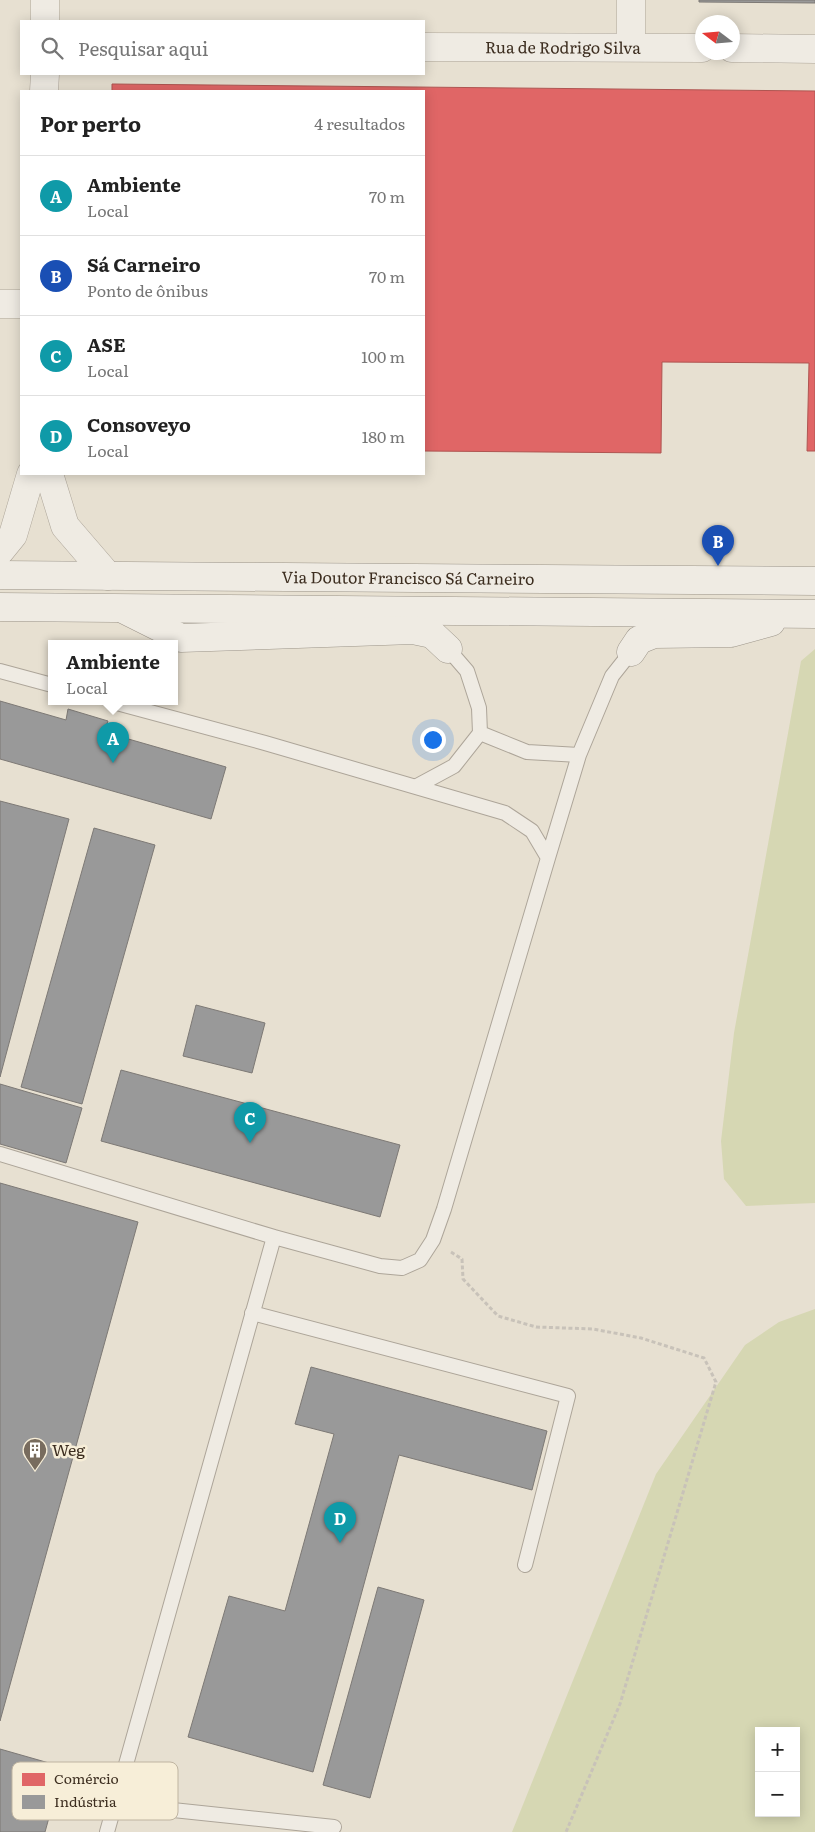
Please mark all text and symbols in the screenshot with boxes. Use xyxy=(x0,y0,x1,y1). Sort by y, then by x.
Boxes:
north arrow xyxy=(695,15,740,60)
search box xyxy=(20,20,425,75)
icon: search xyxy=(38,34,66,62)
text: Pesquisar aqui xyxy=(78,34,208,62)
street label: Rua de Rodrigo Silva xyxy=(485,34,641,59)
text: Por perto xyxy=(40,107,141,138)
text: 4 resultados xyxy=(314,111,405,135)
text: Ambiente xyxy=(87,170,181,198)
text: A xyxy=(50,184,62,208)
text: 70 m xyxy=(369,184,405,208)
text: Local xyxy=(87,198,129,222)
text: Sá Carneiro xyxy=(87,250,201,278)
text: B xyxy=(50,264,62,288)
text: 70 m xyxy=(369,264,405,288)
text: Ponto de ônibus xyxy=(87,278,208,302)
text: ASE xyxy=(87,330,126,358)
text: C xyxy=(50,344,62,368)
text: 100 m xyxy=(361,344,405,368)
text: Local xyxy=(87,358,129,382)
text: Consoveyo xyxy=(87,410,191,438)
text: D xyxy=(50,424,62,448)
text: 180 m xyxy=(362,424,405,448)
text: Local xyxy=(87,438,129,462)
pin: B xyxy=(702,525,734,566)
street label: Via Doutor Francisco Sá Carneiro xyxy=(282,564,534,590)
popup xyxy=(48,640,178,705)
text: Ambiente xyxy=(66,647,160,675)
text: Local xyxy=(66,675,108,699)
pin: A xyxy=(97,722,129,763)
your location xyxy=(420,727,446,753)
pin: C xyxy=(234,1102,266,1143)
building icon: Weg xyxy=(22,1437,48,1471)
place label: Weg xyxy=(52,1437,85,1461)
pin: D xyxy=(324,1502,356,1543)
map controls xyxy=(755,1727,800,1817)
button: + xyxy=(755,1727,800,1772)
legend xyxy=(12,1762,178,1820)
text: Comércio xyxy=(54,1768,119,1788)
button: − xyxy=(755,1772,800,1817)
text: Indústria xyxy=(54,1791,117,1811)

